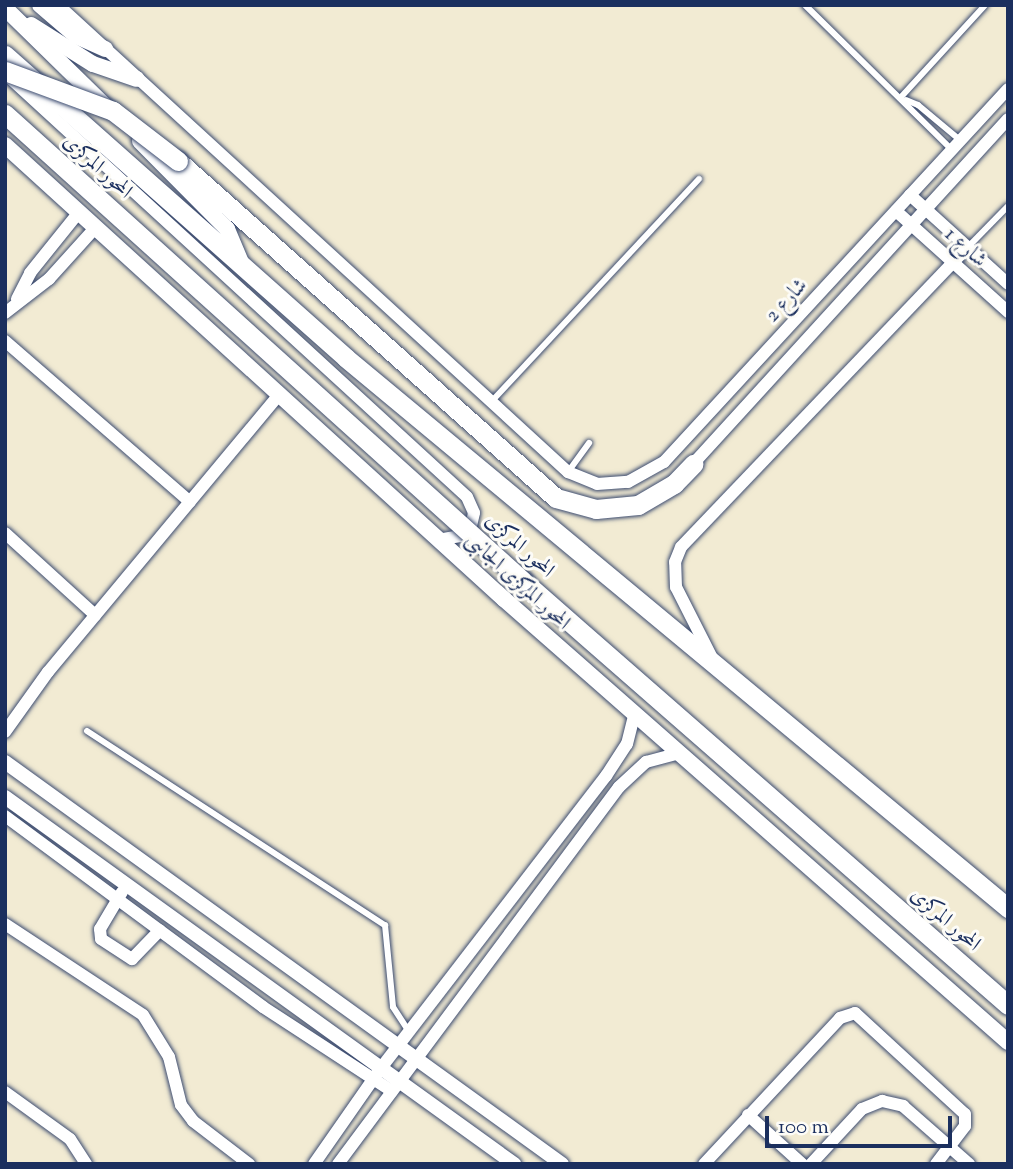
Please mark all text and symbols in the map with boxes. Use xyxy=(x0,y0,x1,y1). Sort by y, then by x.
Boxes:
street label: المحور المركزى xyxy=(57,129,137,205)
street label: شارع 1 xyxy=(939,223,991,273)
street label: شارع 2 xyxy=(760,274,814,328)
street label: المحور المركزى xyxy=(479,508,559,584)
street label: المحور المركزى الجانبى xyxy=(459,528,575,636)
street label: المحور المركزى xyxy=(905,883,985,957)
scale bar xyxy=(768,1102,955,1146)
text: 100 m xyxy=(778,1113,829,1143)

